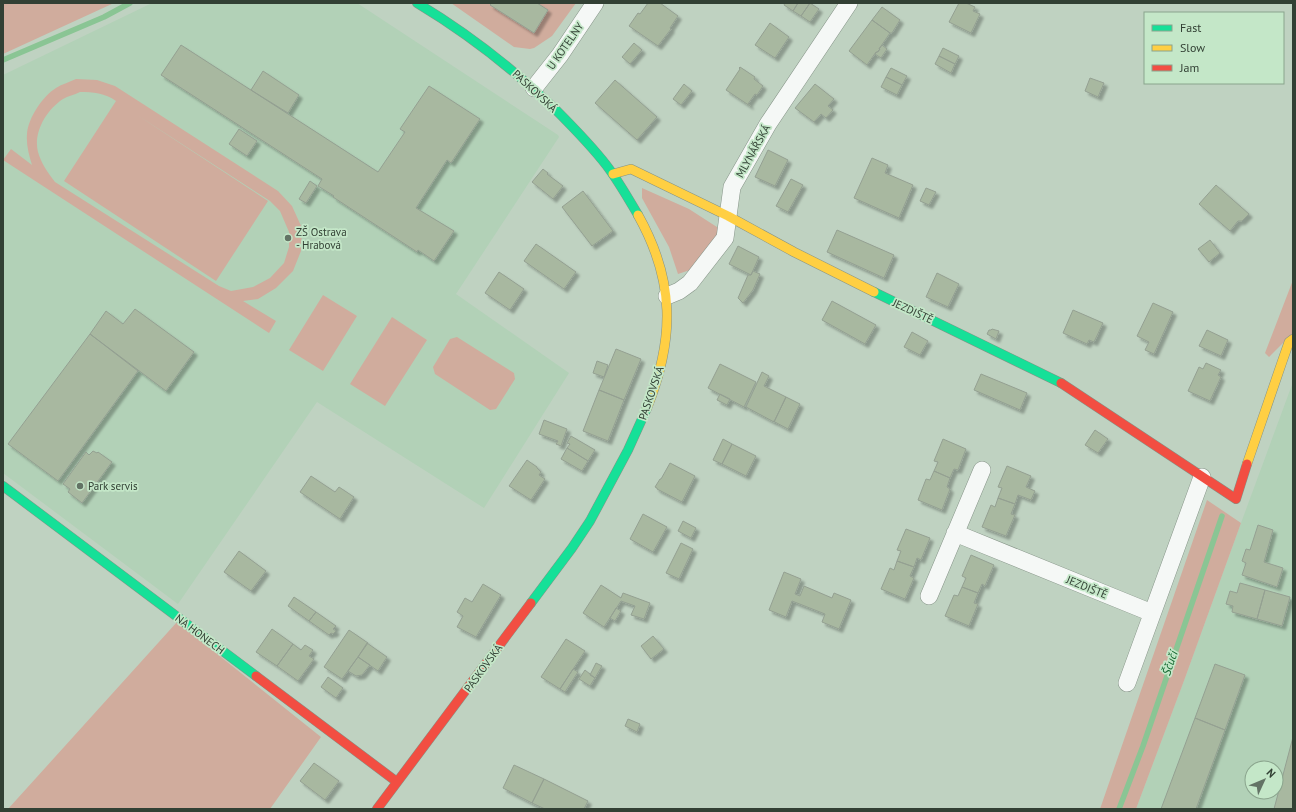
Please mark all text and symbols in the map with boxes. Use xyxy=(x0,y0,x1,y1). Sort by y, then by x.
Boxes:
legend xyxy=(1144,12,1284,84)
street label: U KOTELNY xyxy=(544,19,587,72)
text: Fast xyxy=(1180,20,1201,35)
text: Slow xyxy=(1180,40,1205,55)
text: Jam xyxy=(1179,60,1199,75)
street label: PASKOVSKÁ xyxy=(510,67,561,116)
street label: MLYNÁŘSKÁ xyxy=(733,122,774,180)
place label: ZŠ Ostrava - Hrabová xyxy=(296,225,347,252)
marker: ZŠ Ostrava - Hrabová xyxy=(283,233,293,243)
street label: JEZDIŠTĚ xyxy=(889,295,936,327)
street label: PASKOVSKÁ xyxy=(635,364,667,422)
place label: Park servis xyxy=(88,479,138,493)
marker: Park servis xyxy=(75,481,85,491)
street label: JEZDIŠTĚ xyxy=(1063,572,1110,602)
street label: NA HONECH xyxy=(173,611,227,657)
street label: PASKOVSKÁ xyxy=(461,641,505,695)
water label: Ščučí xyxy=(1158,647,1181,677)
north arrow xyxy=(1244,760,1284,800)
text: N xyxy=(1264,766,1279,781)

